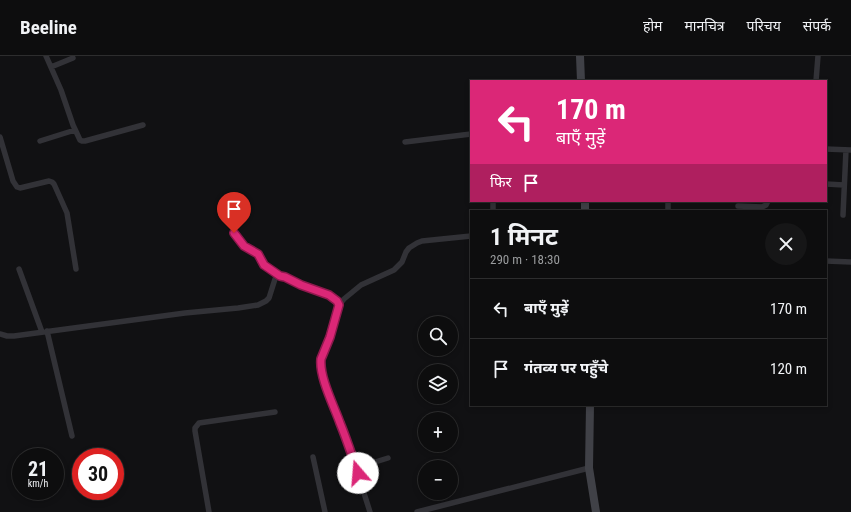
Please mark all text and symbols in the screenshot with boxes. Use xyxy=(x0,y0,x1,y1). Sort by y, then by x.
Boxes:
text: Beeline xyxy=(20,16,77,39)
text: होम xyxy=(643,18,662,34)
text: मानचित्र xyxy=(684,18,725,34)
text: परिचय xyxy=(747,18,781,34)
text: संपर्क xyxy=(803,18,831,34)
text: 170 m xyxy=(556,93,626,126)
icon: left xyxy=(490,96,542,148)
text: बाएँ मुड़ें xyxy=(556,127,605,148)
icon: arrive xyxy=(520,172,542,194)
text: फिर xyxy=(490,173,512,191)
pin xyxy=(217,192,251,233)
icon: arrive xyxy=(223,198,245,220)
text: 1 मिनट xyxy=(490,223,558,251)
button: close xyxy=(765,223,807,265)
text: 290 m · 18:30 xyxy=(490,252,560,267)
icon: left xyxy=(490,298,512,320)
text: बाएँ मुड़ें xyxy=(524,299,569,317)
text: 170 m xyxy=(770,300,807,318)
map controls xyxy=(418,316,458,500)
button: search xyxy=(418,316,458,356)
icon: arrive xyxy=(490,358,512,380)
text: गंतव्य पर पहुँचे xyxy=(524,359,608,377)
text: 120 m xyxy=(770,360,807,378)
button: layers xyxy=(418,364,458,404)
button: + xyxy=(418,412,458,452)
speed limit sign: 30 xyxy=(72,448,124,500)
position arrow xyxy=(337,452,379,494)
text: 21 xyxy=(28,457,48,481)
button: − xyxy=(418,460,458,500)
text: km/h xyxy=(28,478,48,489)

